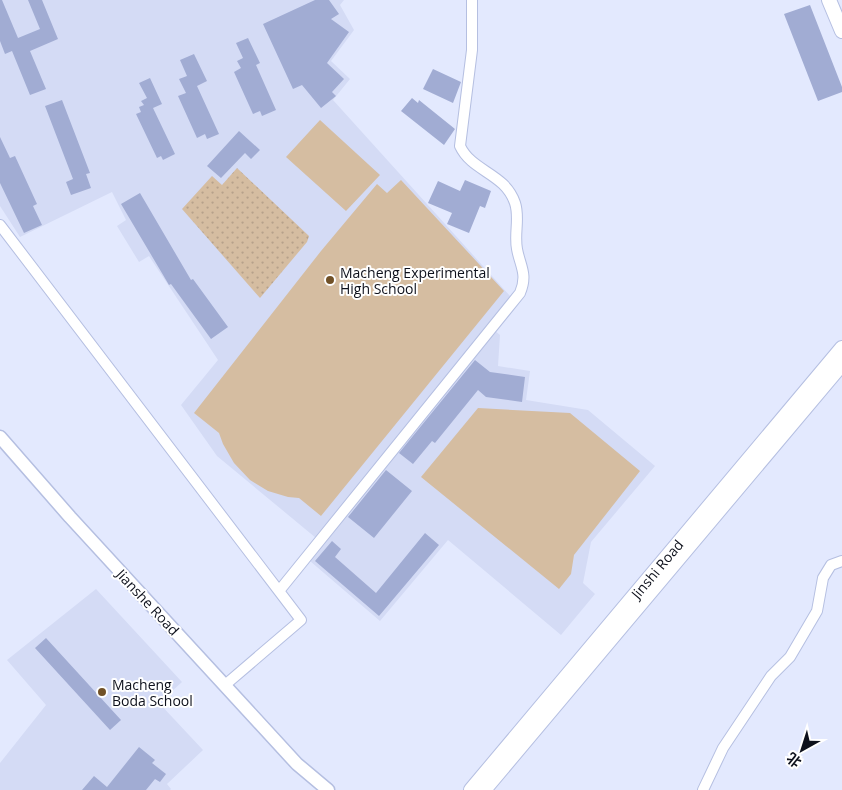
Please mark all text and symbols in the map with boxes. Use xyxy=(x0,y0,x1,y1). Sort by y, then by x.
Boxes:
place label: Macheng Experimental High School xyxy=(340,263,490,298)
marker: Macheng Experimental High School xyxy=(324,274,336,286)
street label: Jinshi Road xyxy=(625,535,687,604)
street label: Jianshe Road xyxy=(111,563,184,639)
place label: Macheng Boda School xyxy=(112,675,193,710)
marker: Macheng Boda School xyxy=(96,686,108,698)
north arrow xyxy=(777,725,827,775)
text: 北 xyxy=(782,749,805,772)

